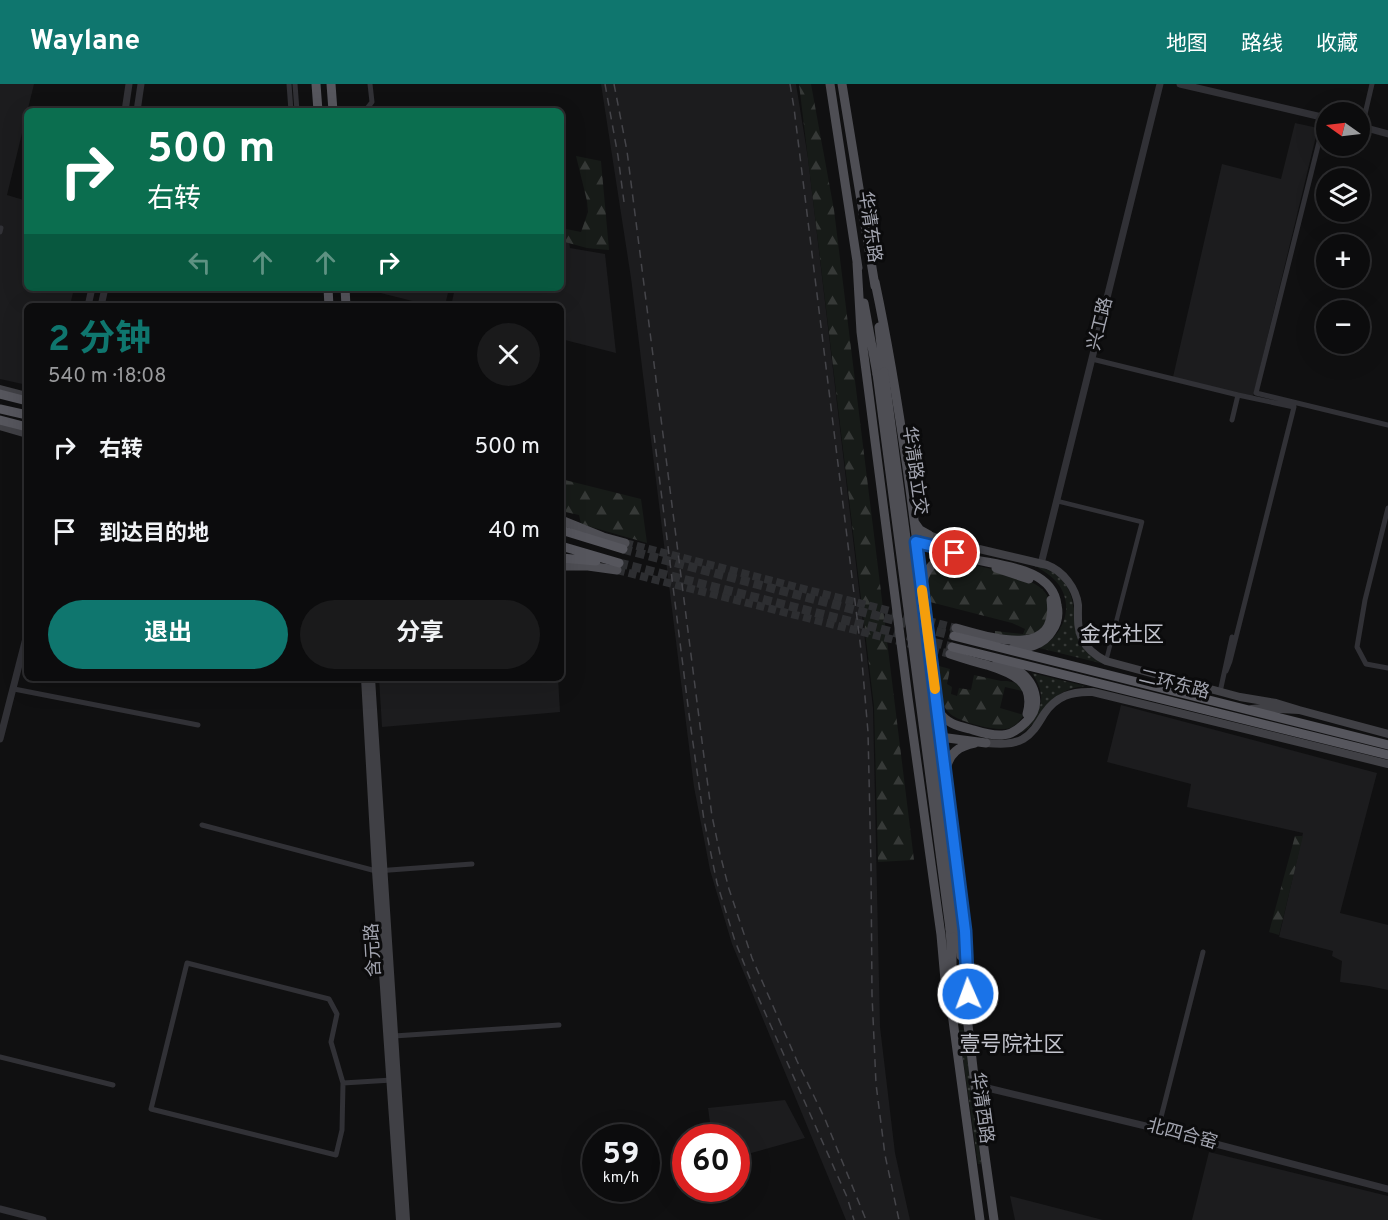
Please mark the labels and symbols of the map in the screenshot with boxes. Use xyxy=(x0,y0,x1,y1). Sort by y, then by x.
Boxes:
north arrow xyxy=(1316,102,1370,156)
street label: 华清东路 xyxy=(853,190,885,264)
street label: 兴工路 xyxy=(1083,295,1119,353)
street label: 华清路立交 xyxy=(896,425,932,517)
pin xyxy=(929,527,980,578)
district label: 金花社区 xyxy=(1080,622,1164,649)
street label: 二环东路 xyxy=(1136,665,1212,705)
street label: 含元路 xyxy=(361,922,387,978)
position arrow xyxy=(936,962,1000,1026)
district label: 壹号院社区 xyxy=(960,1032,1065,1059)
street label: 华清西路 xyxy=(965,1071,997,1145)
street label: 北四合窑 xyxy=(1144,1115,1220,1155)
speed limit sign: 60 xyxy=(672,1124,750,1202)

